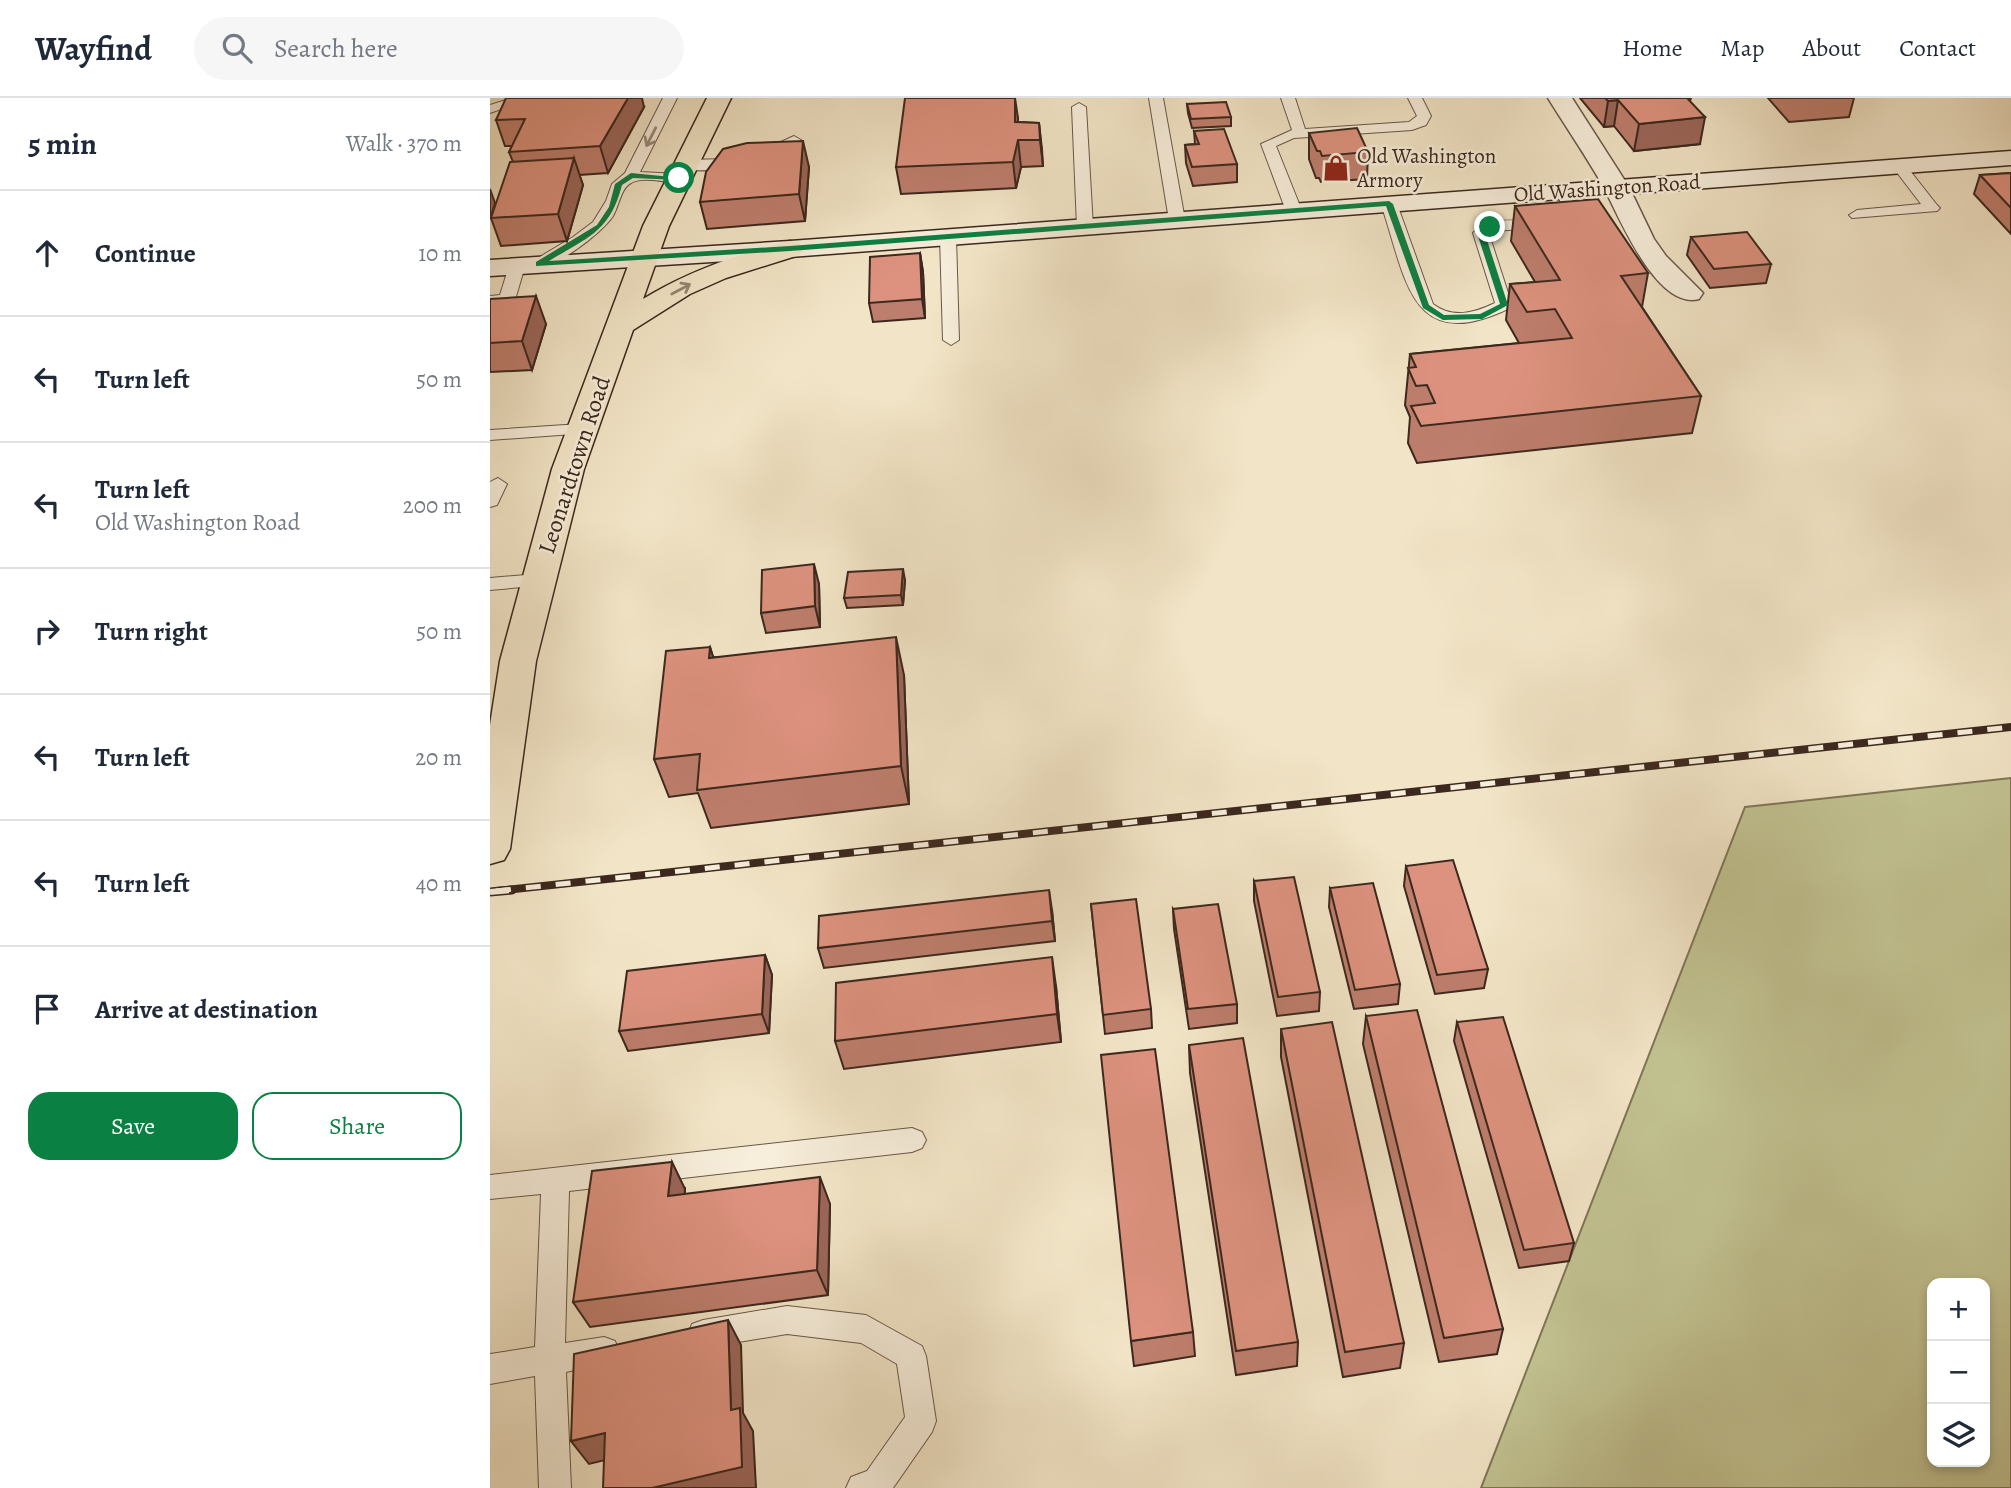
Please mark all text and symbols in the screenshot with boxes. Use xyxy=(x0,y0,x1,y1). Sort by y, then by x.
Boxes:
search box xyxy=(194,17,684,80)
text: Wayfind xyxy=(35,26,152,71)
icon: search xyxy=(218,29,256,67)
text: Search here xyxy=(274,31,398,66)
text: Home xyxy=(1622,32,1683,64)
text: Map xyxy=(1721,32,1765,64)
text: About xyxy=(1803,32,1861,64)
text: Contact xyxy=(1899,32,1976,64)
text: 5 min xyxy=(28,124,97,164)
one-way arrow xyxy=(643,126,657,147)
text: Walk · 370 m xyxy=(346,128,462,159)
place label: Old Washington Armory xyxy=(1356,142,1496,194)
shop icon: Old Washington Armory xyxy=(1321,153,1351,183)
route start xyxy=(663,162,694,193)
street label: Old Washington Road xyxy=(1513,167,1702,208)
route end xyxy=(1474,211,1505,242)
icon: ahead xyxy=(28,234,66,272)
text: Continue xyxy=(95,236,196,271)
text: 10 m xyxy=(418,238,462,269)
one-way arrow xyxy=(670,281,690,295)
icon: left xyxy=(28,360,66,398)
text: Turn left xyxy=(95,362,190,397)
text: 50 m xyxy=(416,364,462,395)
street label: Leonardtown Road xyxy=(530,372,618,558)
text: Turn left xyxy=(95,472,190,507)
icon: left xyxy=(28,486,66,524)
text: 200 m xyxy=(403,490,462,521)
text: Old Washington Road xyxy=(95,507,300,538)
icon: right xyxy=(28,612,66,650)
text: Turn right xyxy=(95,614,208,649)
text: 50 m xyxy=(416,616,462,647)
icon: left xyxy=(28,738,66,776)
text: Turn left xyxy=(95,740,190,775)
text: 20 m xyxy=(415,742,462,773)
icon: left xyxy=(28,864,66,902)
text: Turn left xyxy=(95,866,190,901)
text: 40 m xyxy=(416,868,462,899)
icon: arrive xyxy=(28,990,66,1028)
text: Arrive at destination xyxy=(95,992,318,1027)
button: Save xyxy=(28,1092,238,1160)
button: Share xyxy=(252,1092,462,1160)
map controls xyxy=(1927,1278,1990,1467)
button: + xyxy=(1927,1278,1990,1341)
button: − xyxy=(1927,1341,1990,1404)
button: layers xyxy=(1927,1404,1990,1467)

